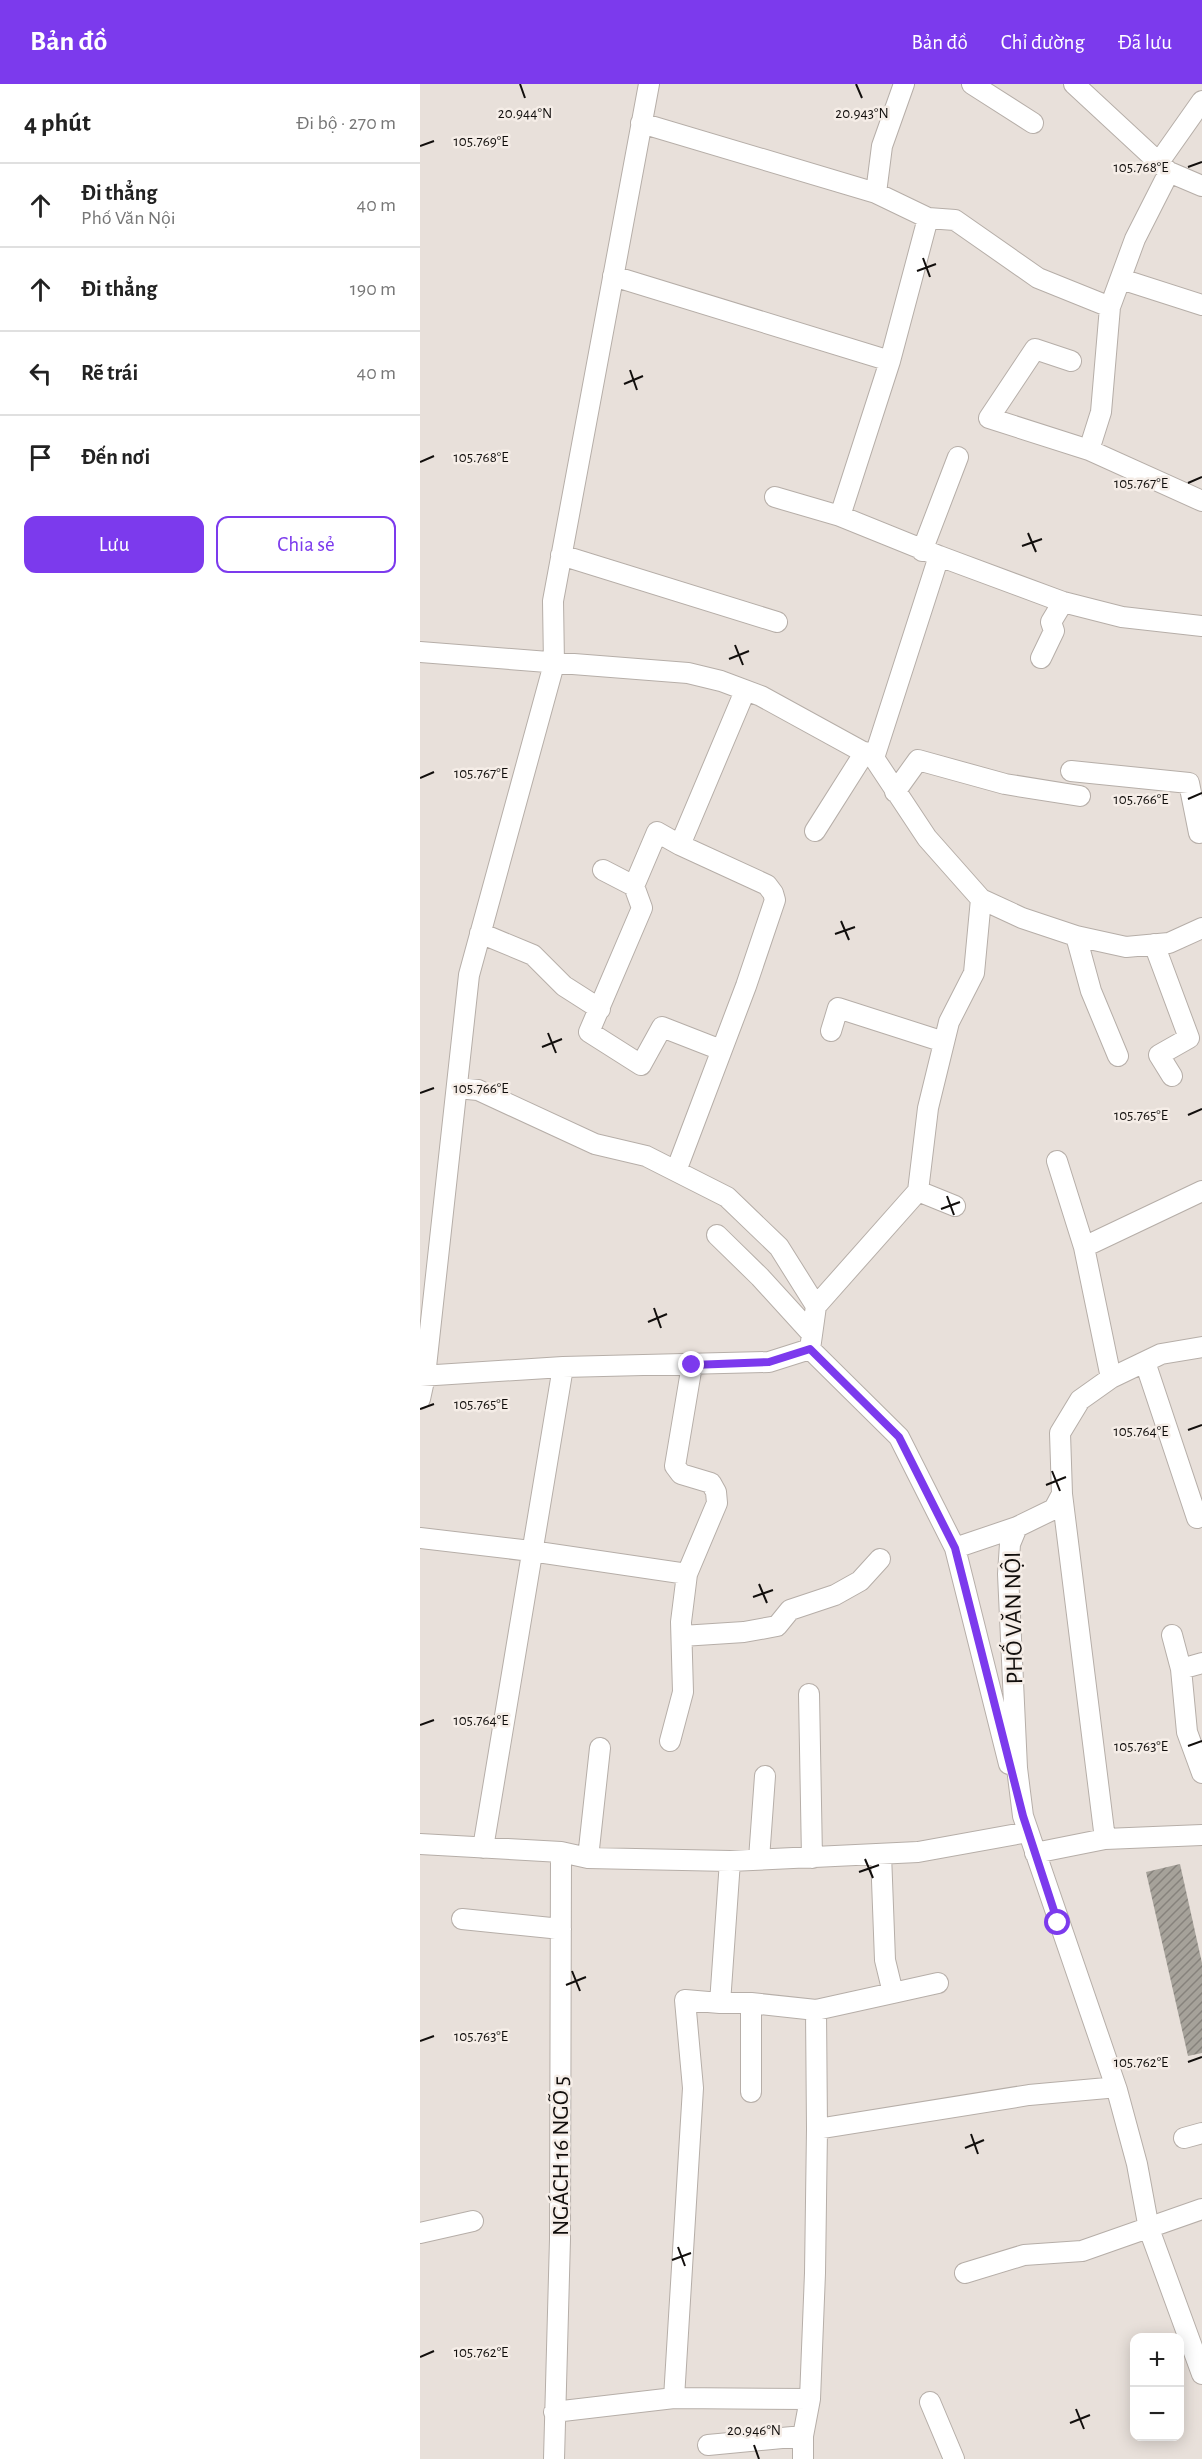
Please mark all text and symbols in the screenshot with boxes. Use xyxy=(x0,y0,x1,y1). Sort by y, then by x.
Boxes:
text: Bản đồ xyxy=(30,28,107,56)
text: Bản đồ xyxy=(911,32,968,53)
text: Chỉ đường xyxy=(1001,32,1085,53)
text: Đã lưu xyxy=(1118,32,1172,53)
text: 20.944°N xyxy=(498,106,552,121)
text: 20.943°N xyxy=(835,106,889,121)
text: 4 phút xyxy=(24,110,91,136)
text: Đi bộ · 270 m xyxy=(296,113,396,133)
text: 105.769°E xyxy=(454,134,508,149)
text: 105.768°E xyxy=(1114,160,1168,175)
text: Đi thẳng xyxy=(81,182,157,204)
icon: ahead xyxy=(24,189,57,222)
text: 40 m xyxy=(357,195,396,215)
text: Phố Văn Nội xyxy=(81,208,176,228)
icon: ahead xyxy=(24,273,57,306)
text: Đi thẳng xyxy=(81,278,157,300)
text: 190 m xyxy=(350,279,396,299)
icon: left xyxy=(24,357,57,390)
text: Rẽ trái xyxy=(81,362,138,384)
text: 40 m xyxy=(357,363,396,383)
icon: arrive xyxy=(24,441,57,474)
text: Đến nơi xyxy=(81,446,150,468)
text: 105.768°E xyxy=(454,450,508,465)
text: 105.767°E xyxy=(1114,476,1168,491)
button: Lưu xyxy=(24,516,204,573)
button: Chia sẻ xyxy=(216,516,396,573)
text: 105.767°E xyxy=(454,766,508,781)
text: 105.766°E xyxy=(1114,792,1168,807)
text: 105.766°E xyxy=(454,1081,508,1096)
text: 105.765°E xyxy=(1114,1108,1168,1123)
route end xyxy=(678,1351,704,1377)
text: 105.765°E xyxy=(454,1397,508,1412)
text: 105.764°E xyxy=(1114,1424,1168,1439)
street label: PHỐ VĂN NỘI xyxy=(997,1551,1027,1685)
text: 105.764°E xyxy=(454,1713,508,1728)
text: 105.763°E xyxy=(1114,1739,1168,1754)
route start xyxy=(1044,1909,1070,1935)
text: 105.763°E xyxy=(454,2029,508,2044)
text: 105.762°E xyxy=(1114,2055,1168,2070)
street label: NGÁCH 16 NGÕ 5 xyxy=(547,2076,573,2236)
map controls xyxy=(1130,2333,1184,2441)
button: + xyxy=(1130,2333,1184,2387)
text: 105.762°E xyxy=(454,2345,508,2360)
button: − xyxy=(1130,2387,1184,2441)
text: 20.946°N xyxy=(727,2423,781,2438)

